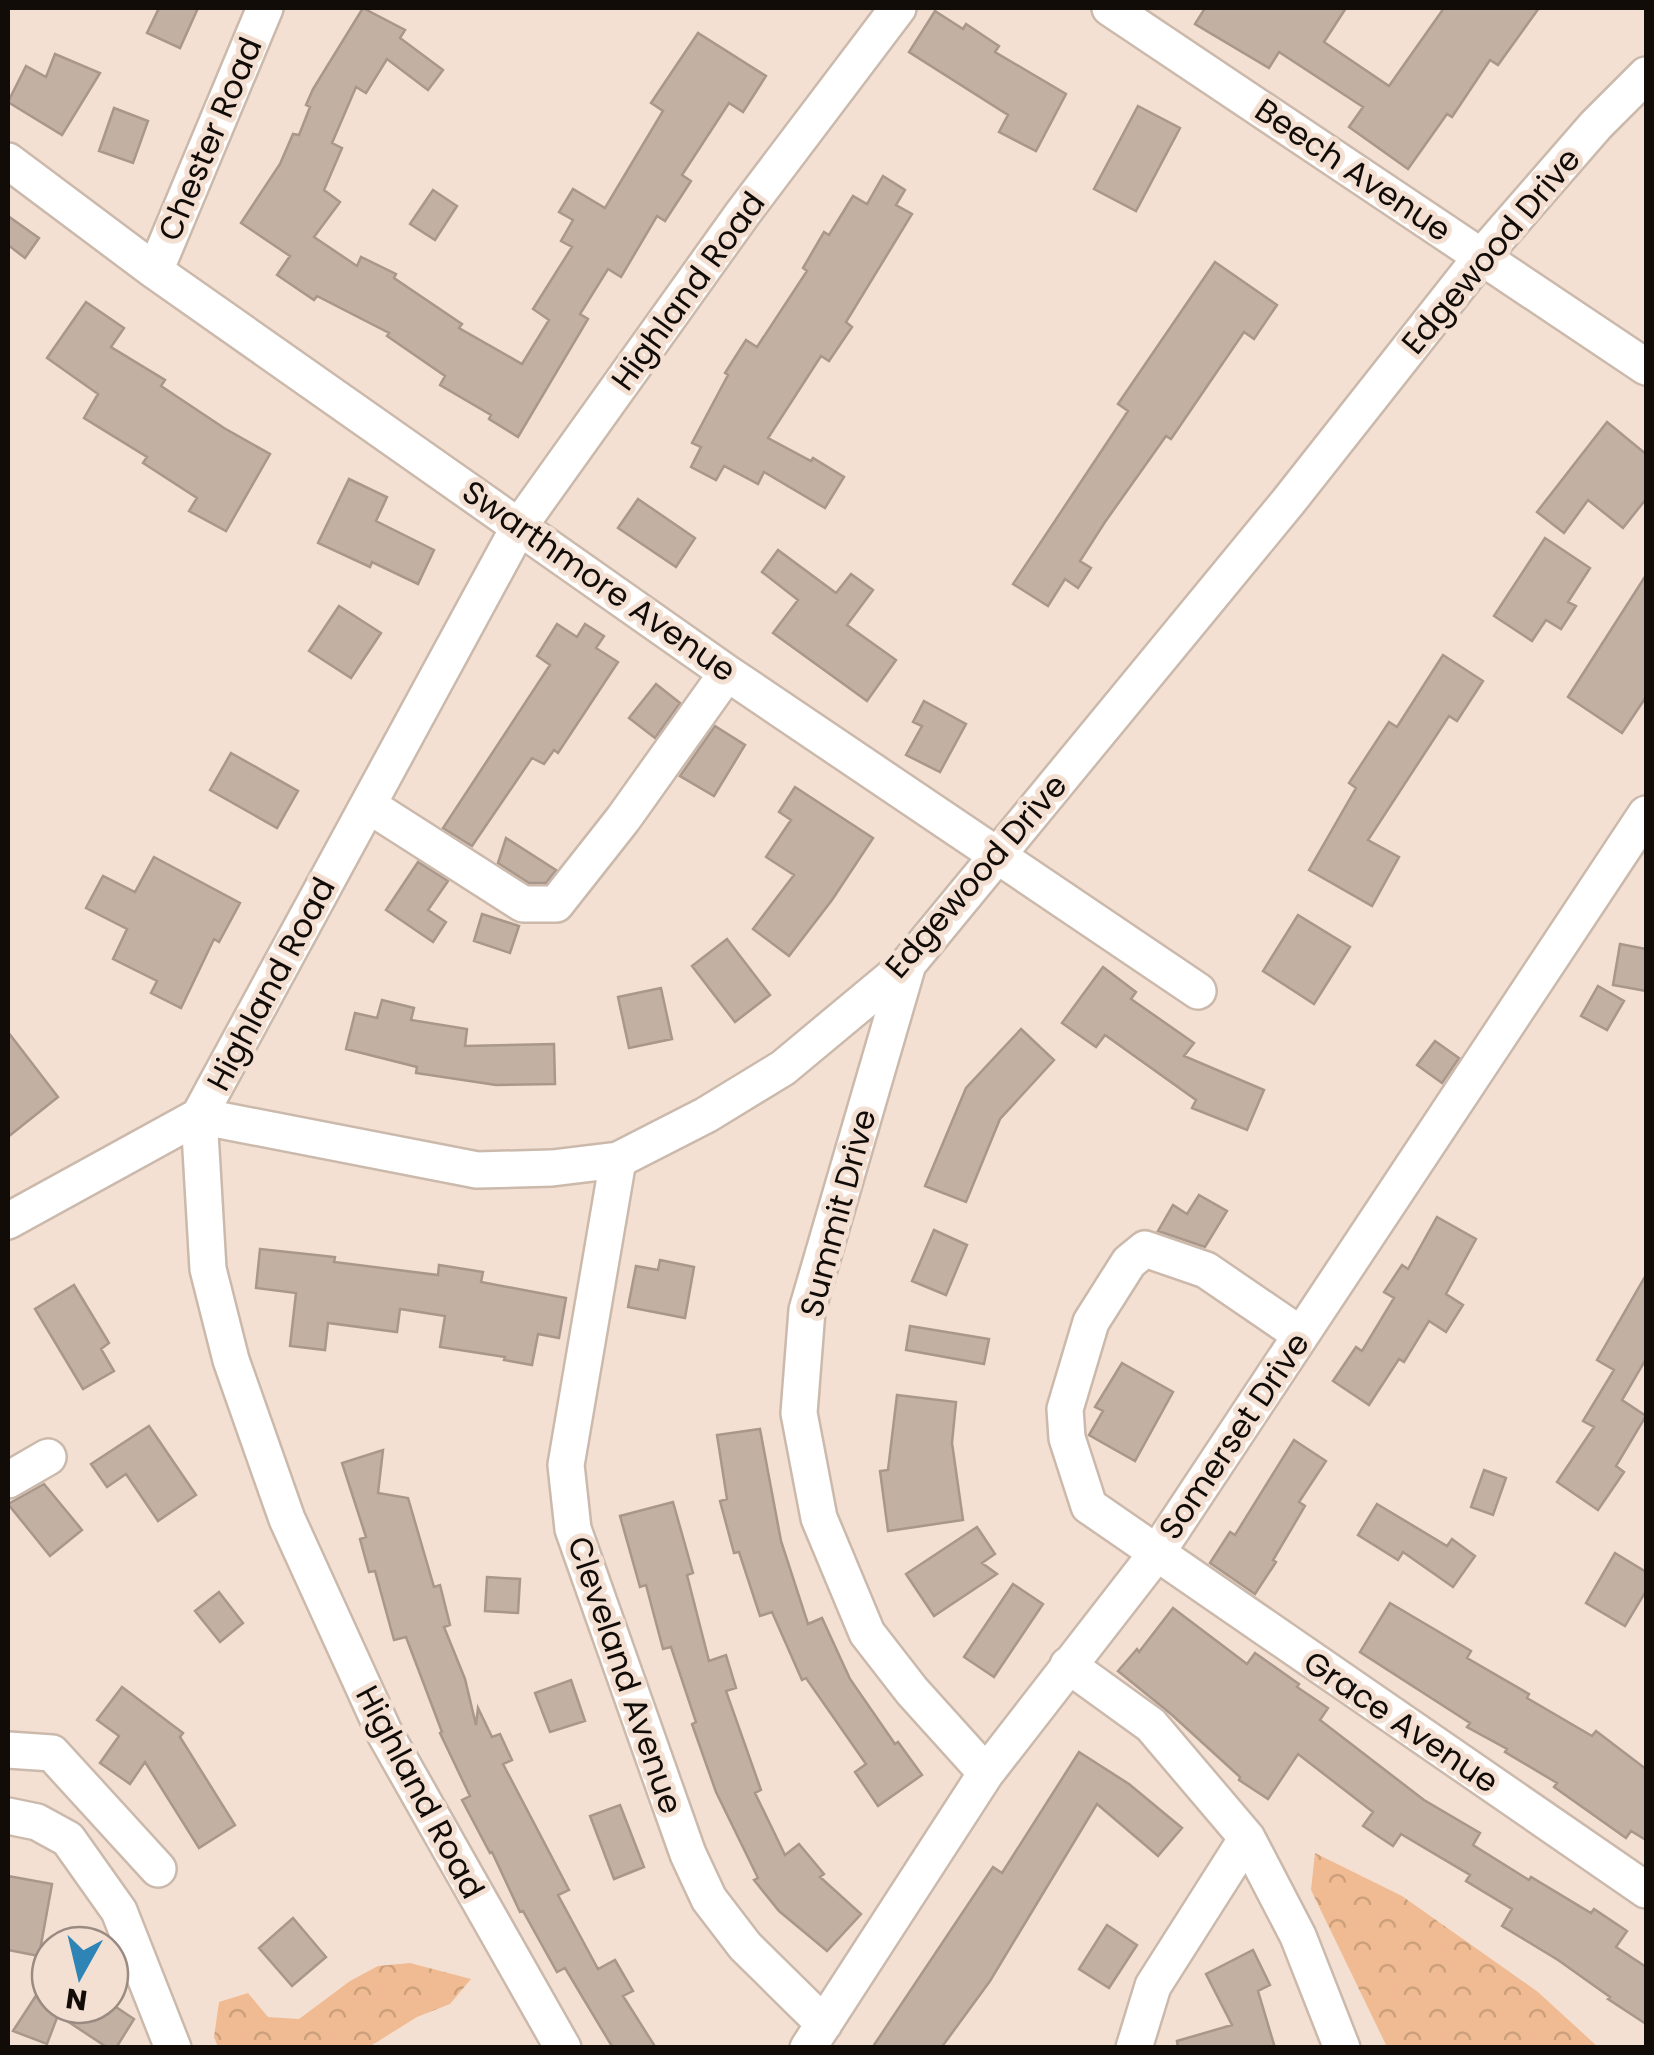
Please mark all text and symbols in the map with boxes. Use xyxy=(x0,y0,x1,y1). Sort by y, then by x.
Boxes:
street label: Chester Road xyxy=(146,30,273,247)
street label: Beech Avenue xyxy=(1246,87,1460,252)
street label: Edgewood Drive xyxy=(1391,138,1590,364)
street label: Highland Road xyxy=(600,182,775,399)
street label: Swarthmore Avenue xyxy=(453,469,745,692)
street label: Edgewood Drive xyxy=(874,764,1077,987)
street label: Highland Road xyxy=(195,869,346,1098)
street label: Summit Drive xyxy=(788,1104,887,1322)
street label: Somerset Drive xyxy=(1148,1323,1320,1548)
street label: Cleveland Avenue xyxy=(557,1530,694,1820)
street label: Grace Avenue xyxy=(1295,1640,1508,1804)
street label: Highland Road xyxy=(345,1677,496,1906)
north arrow xyxy=(30,1925,130,2025)
text: N xyxy=(63,1978,90,2020)

